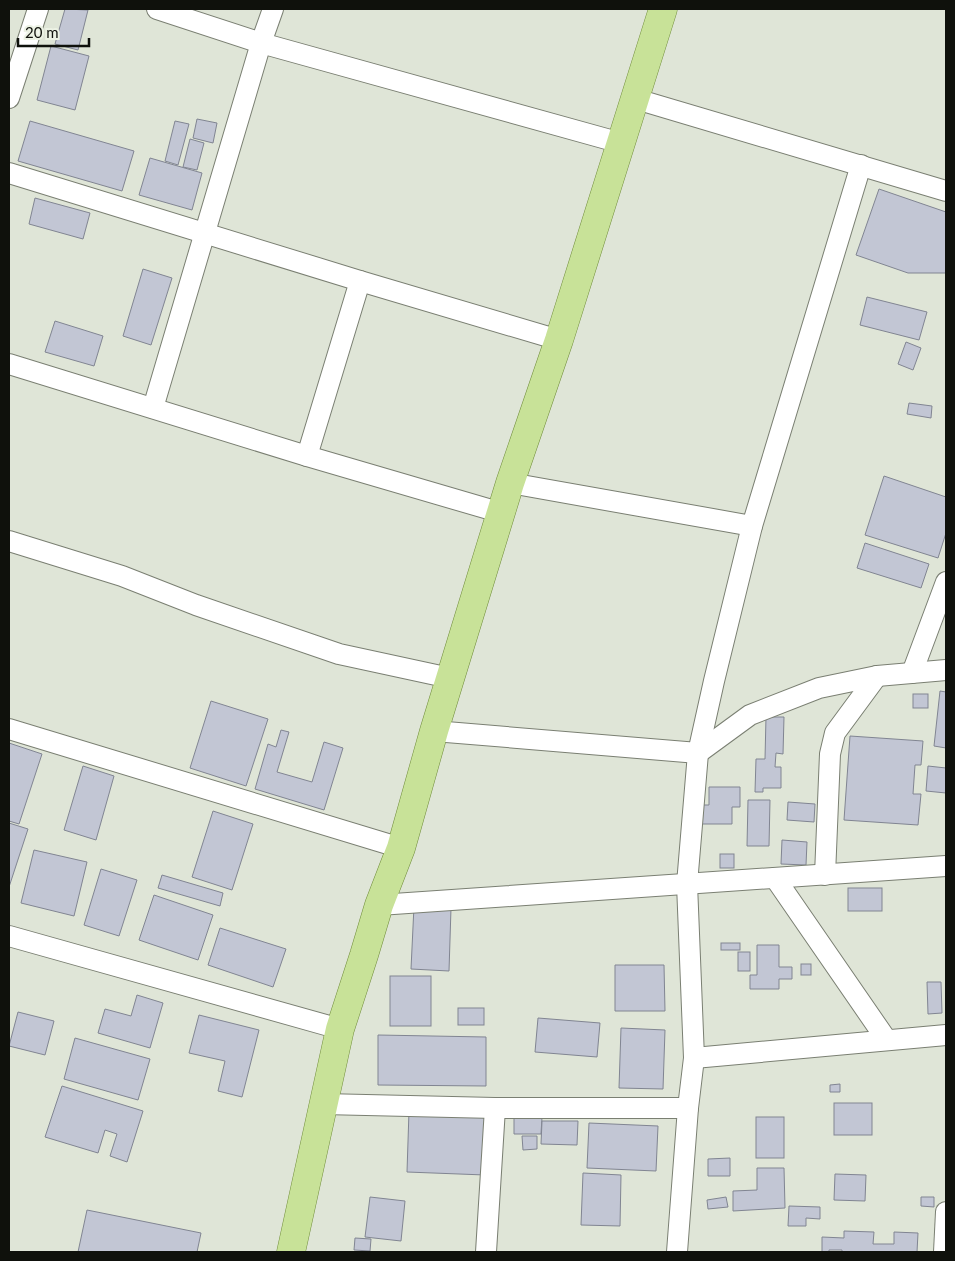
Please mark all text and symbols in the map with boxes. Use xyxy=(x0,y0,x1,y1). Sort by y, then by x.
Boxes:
scale bar xyxy=(18,15,89,47)
text: 20 m xyxy=(25,23,59,41)

